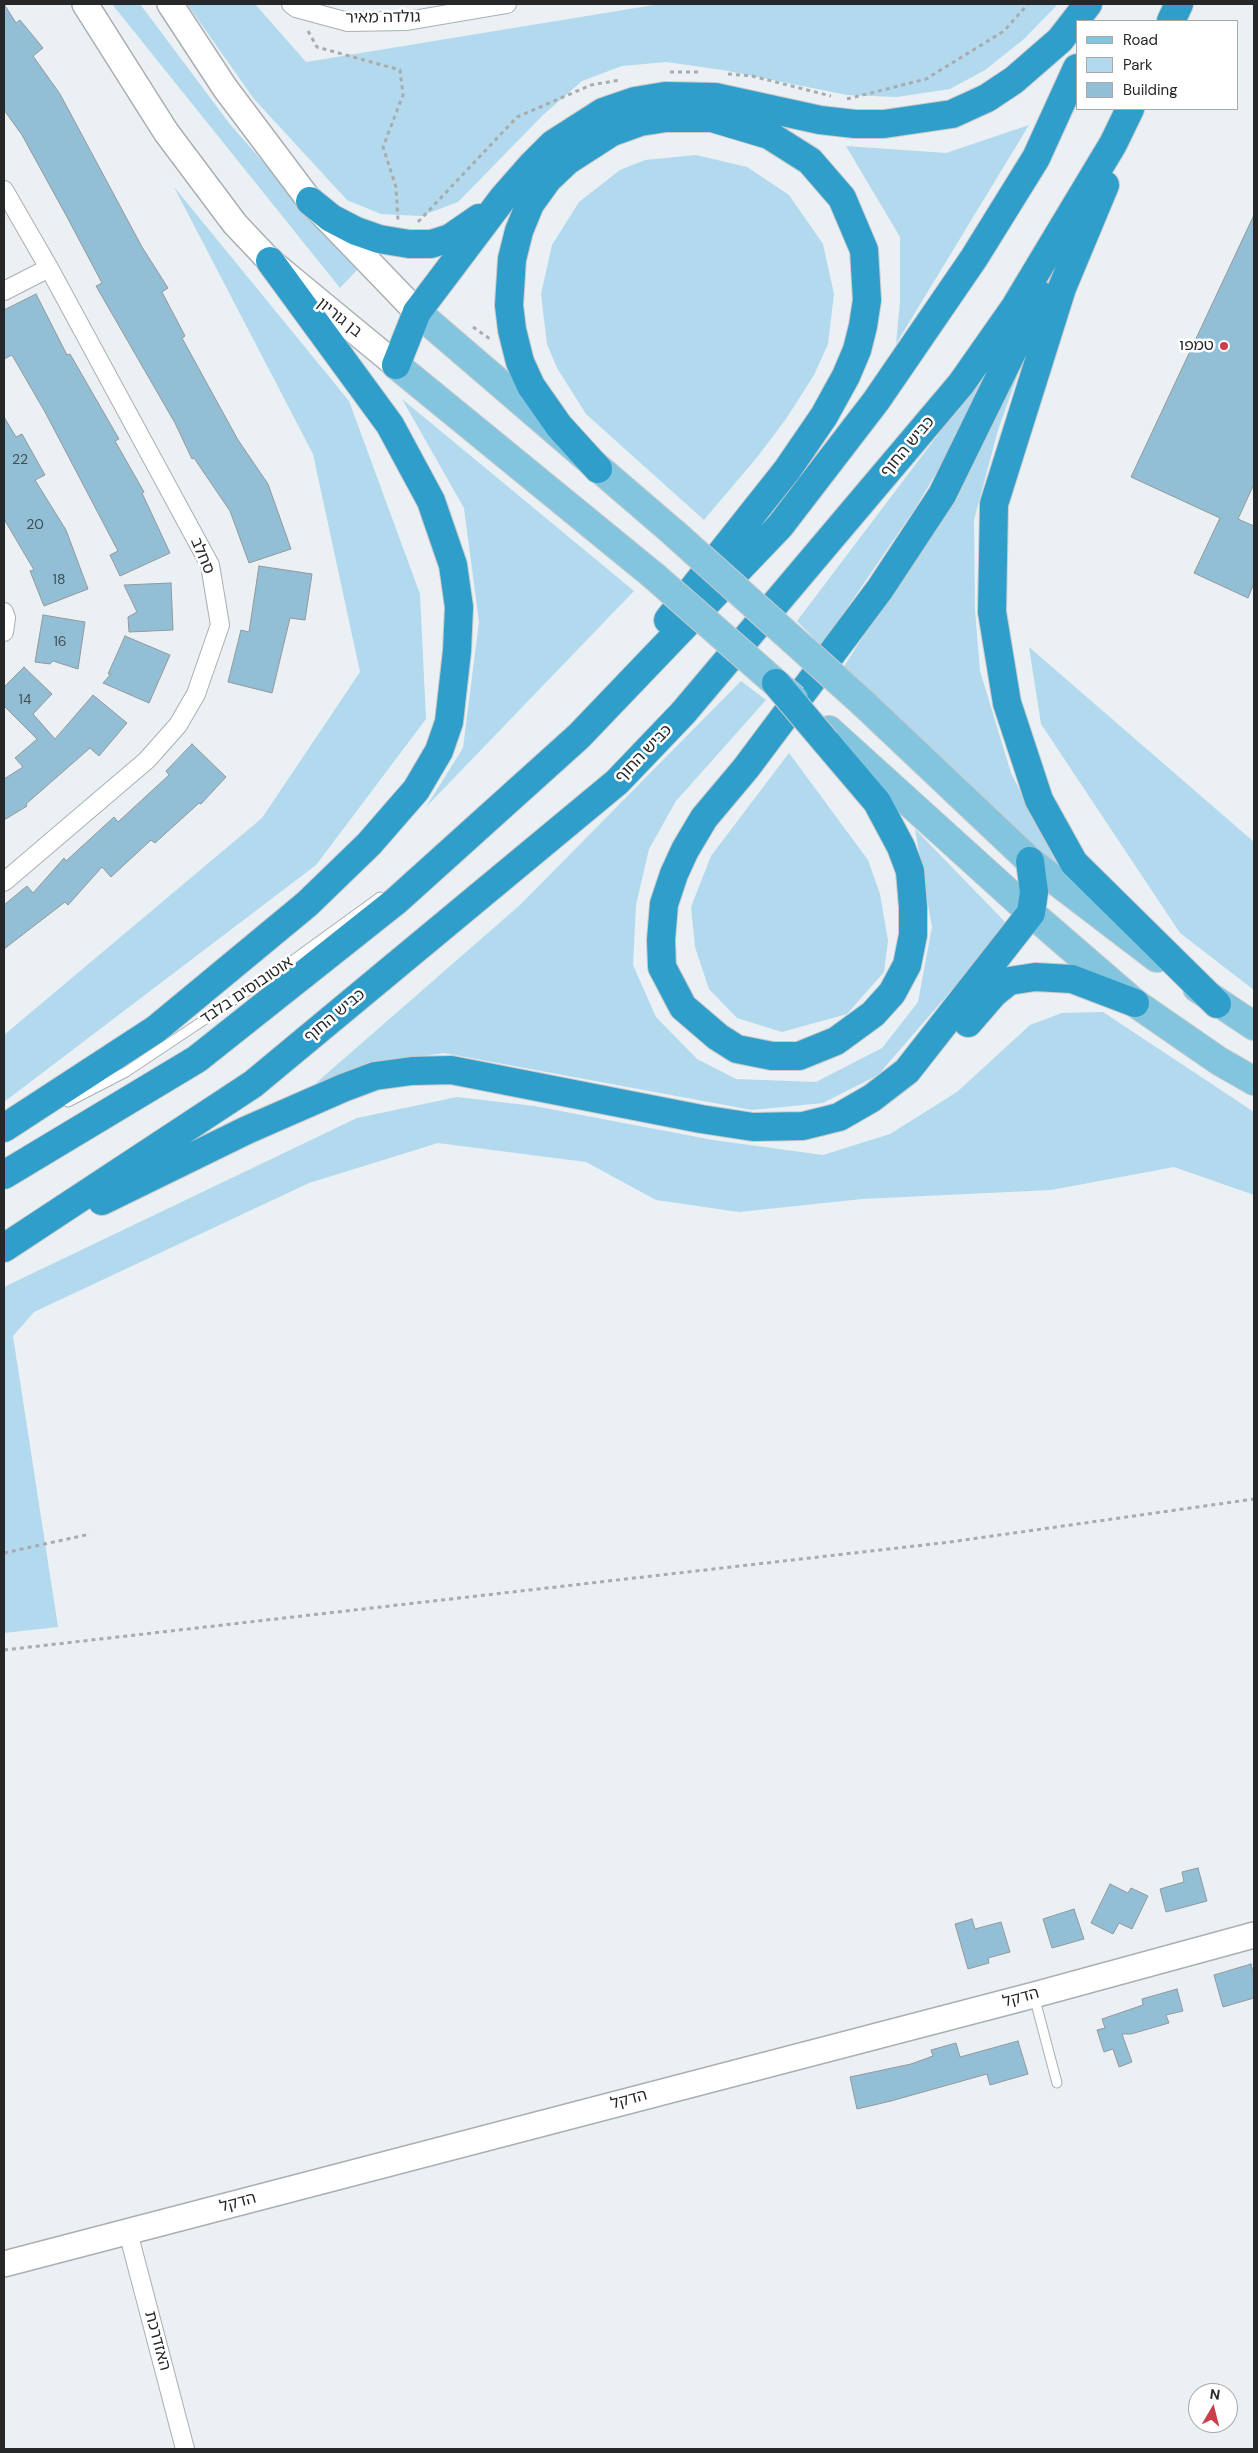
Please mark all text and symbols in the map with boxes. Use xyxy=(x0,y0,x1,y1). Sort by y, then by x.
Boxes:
street label: גולדה מאיר xyxy=(345,8,421,28)
legend xyxy=(1076,20,1238,110)
text: Road xyxy=(1123,30,1158,50)
text: Park xyxy=(1123,55,1153,75)
text: Building xyxy=(1123,80,1178,100)
street label: בן גוריון xyxy=(313,294,365,342)
place label: טמפו xyxy=(1179,336,1214,356)
marker: טמפו xyxy=(1218,340,1230,352)
street label: כביש החוף xyxy=(877,413,939,481)
house number: 22 xyxy=(12,452,28,468)
house number: 20 xyxy=(26,517,44,533)
street label: סחלב xyxy=(186,535,218,577)
house number: 18 xyxy=(53,572,65,588)
house number: 16 xyxy=(53,634,67,650)
house number: 14 xyxy=(19,692,31,708)
street label: כביש החוף xyxy=(612,721,676,787)
street label: אוטובוסים בלבד xyxy=(197,953,297,1029)
street label: כביש החוף xyxy=(301,985,369,1047)
street label: הדקל xyxy=(1001,1984,1041,2012)
street label: הדקל xyxy=(609,2086,649,2114)
street label: הדקל xyxy=(218,2189,258,2217)
street label: האזדרכת xyxy=(140,2309,174,2373)
north arrow xyxy=(1188,2383,1238,2433)
text: N xyxy=(1209,2385,1221,2404)

